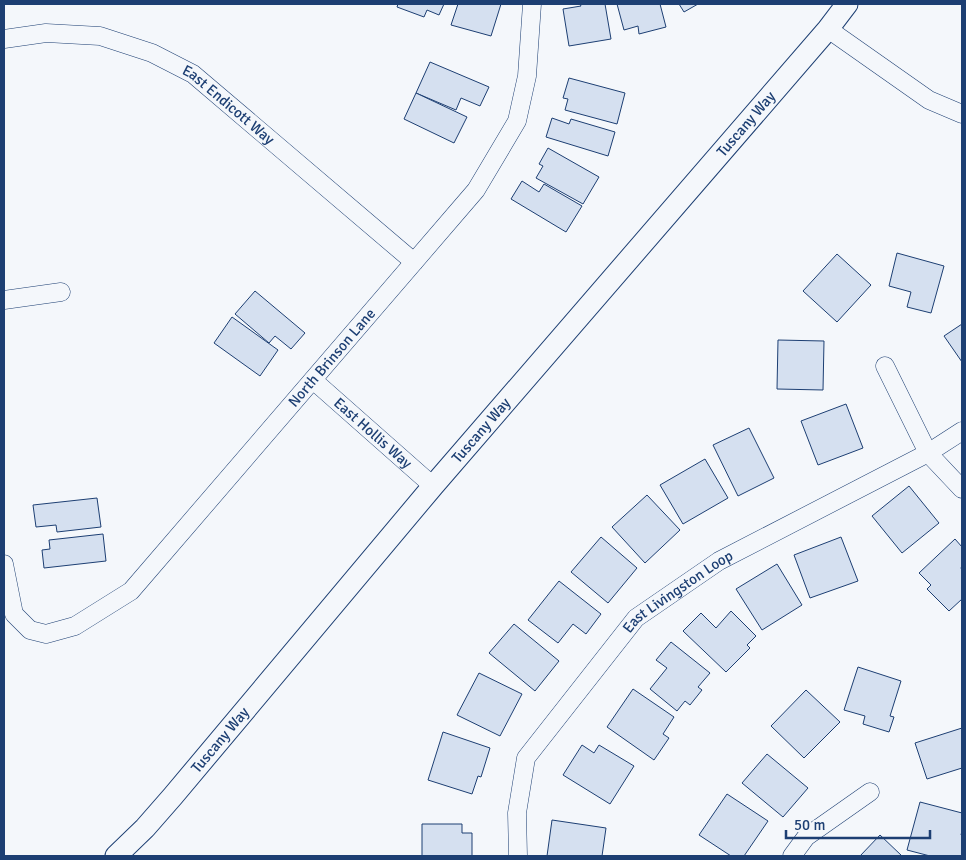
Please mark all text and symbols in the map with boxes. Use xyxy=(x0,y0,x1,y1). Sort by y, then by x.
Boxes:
street label: East Endicott Way xyxy=(179,61,278,148)
street label: Tuscany Way xyxy=(713,88,779,160)
street label: North Brinson Lane xyxy=(284,305,379,411)
street label: East Hollis Way xyxy=(330,394,416,472)
street label: Tuscany Way xyxy=(448,394,514,467)
street label: East Livingston Loop xyxy=(619,546,736,637)
street label: Tuscany Way xyxy=(187,703,253,777)
scale bar xyxy=(786,808,930,840)
text: 50 m xyxy=(794,816,825,834)

